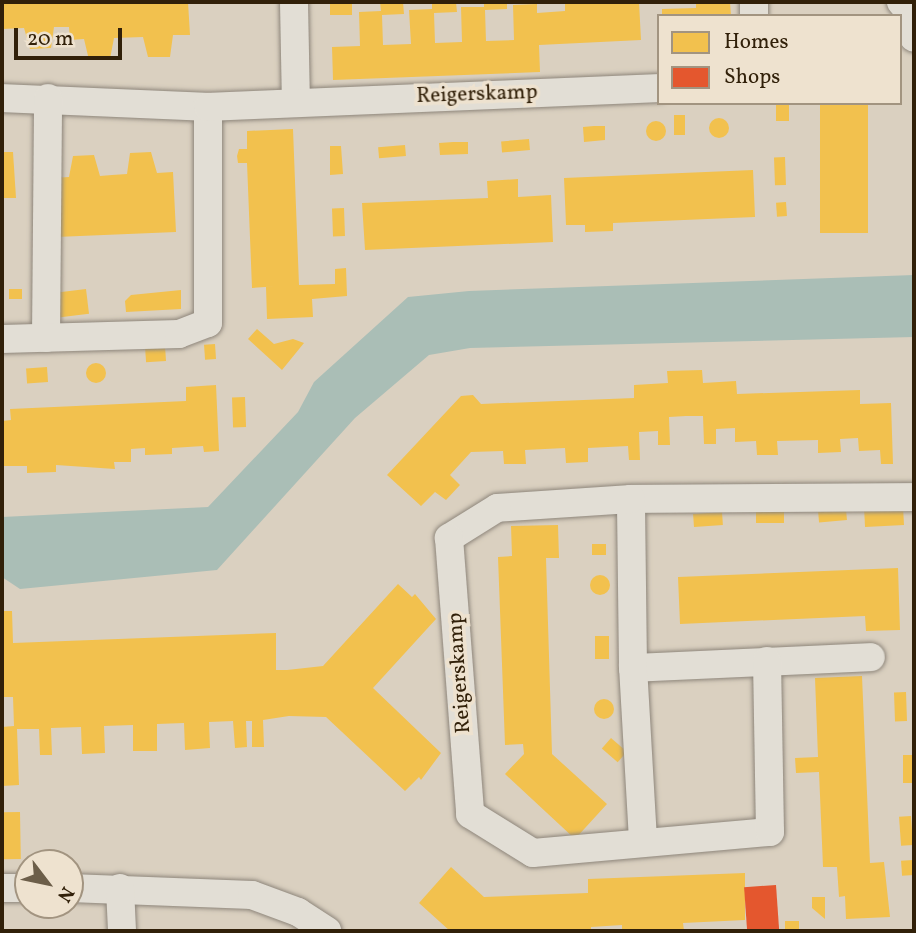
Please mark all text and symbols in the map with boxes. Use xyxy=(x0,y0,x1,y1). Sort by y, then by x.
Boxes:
scale bar xyxy=(18,14,126,58)
legend xyxy=(657,14,902,105)
text: 20 m xyxy=(27,25,73,54)
text: Homes xyxy=(724,28,789,57)
text: Shops xyxy=(724,63,780,92)
street label: Reigerskamp xyxy=(416,80,538,110)
street label: Reigerskamp xyxy=(443,612,477,734)
north arrow xyxy=(14,849,84,919)
text: N xyxy=(50,881,80,907)

